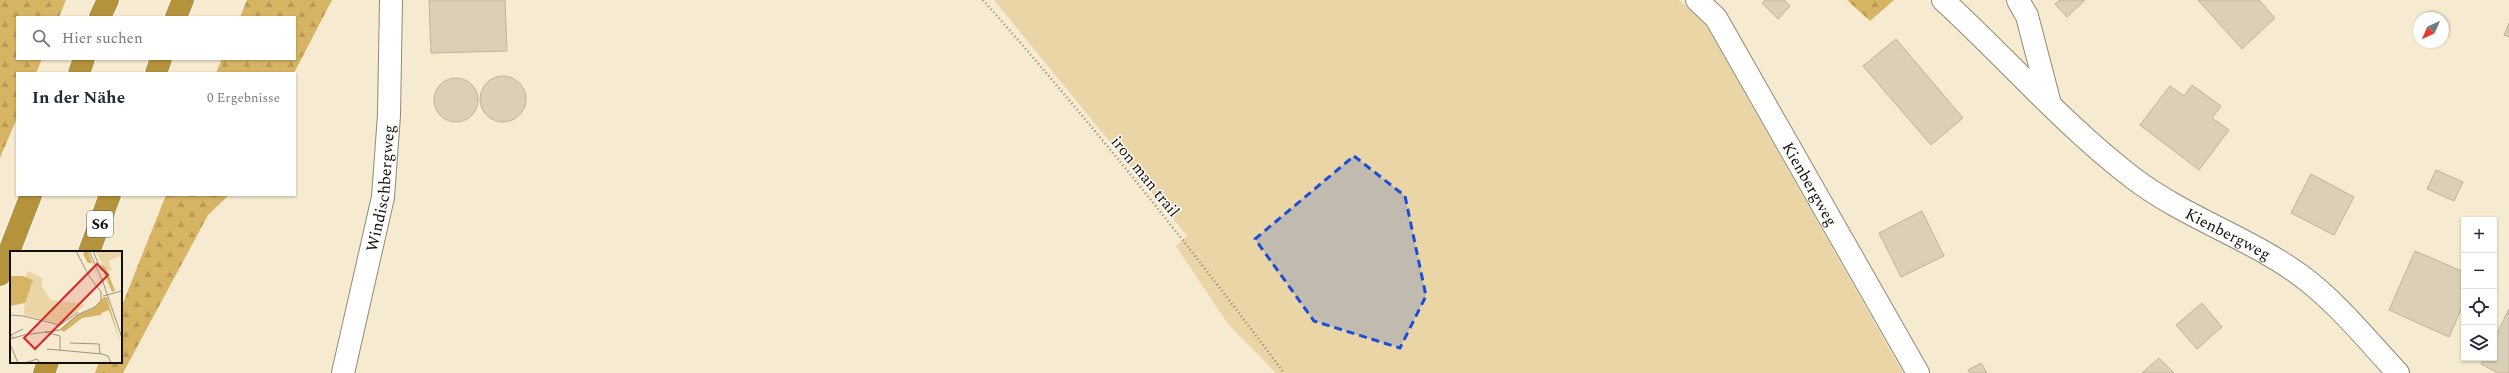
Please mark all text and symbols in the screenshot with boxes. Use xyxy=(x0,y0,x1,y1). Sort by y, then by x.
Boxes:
north arrow xyxy=(2413,12,2449,48)
search box xyxy=(16,16,296,60)
icon: search xyxy=(30,27,52,49)
text: Hier suchen xyxy=(62,27,143,50)
text: In der Nähe xyxy=(32,85,125,111)
text: 0 Ergebnisse xyxy=(207,88,280,108)
street label: Windischbergweg xyxy=(360,124,401,254)
street label: iron man trail xyxy=(1105,131,1185,222)
street label: Kienbergweg xyxy=(1776,138,1843,231)
street label: Kienbergweg xyxy=(2181,202,2275,267)
road number: S6 xyxy=(87,211,113,237)
map controls xyxy=(2461,217,2497,361)
button: + xyxy=(2461,217,2497,253)
inset map xyxy=(10,251,122,363)
button: − xyxy=(2461,253,2497,289)
button: locate xyxy=(2461,289,2497,325)
button: layers xyxy=(2461,325,2497,361)

